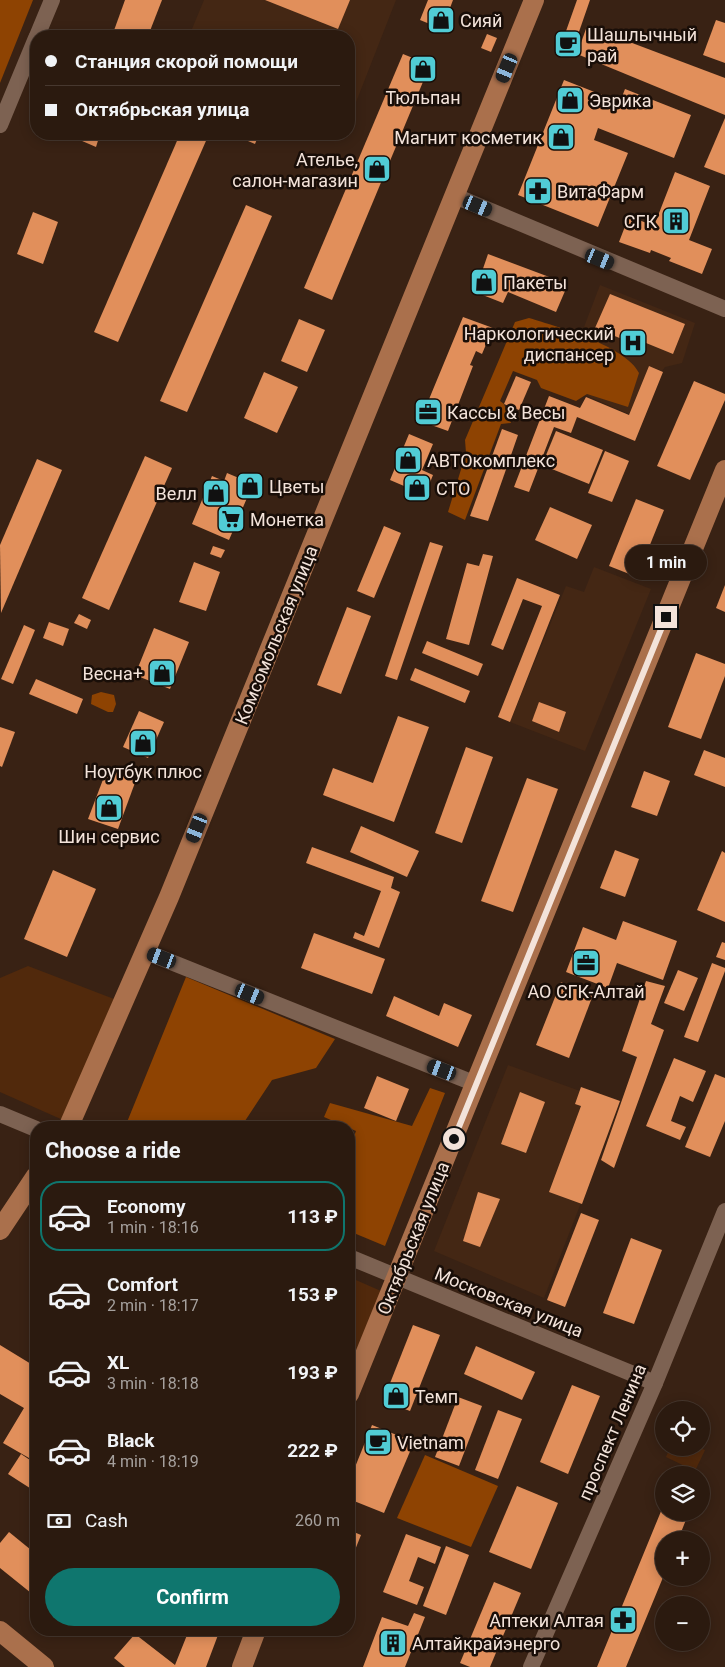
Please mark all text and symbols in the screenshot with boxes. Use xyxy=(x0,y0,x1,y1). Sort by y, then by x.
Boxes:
shop icon: Сияй xyxy=(426,5,456,35)
place label: Сияй xyxy=(460,10,502,31)
place label: Шашлычный рай xyxy=(587,24,697,66)
cafe icon: Шашлычный рай xyxy=(553,29,583,59)
text: Станция скорой помощи xyxy=(75,50,298,73)
car xyxy=(494,51,519,85)
shop icon: Тюльпан xyxy=(408,54,438,84)
shop icon: Эврика xyxy=(555,85,585,115)
place label: Тюльпан xyxy=(385,87,461,108)
place label: Эврика xyxy=(589,90,651,111)
text: Октябрьская улица xyxy=(75,98,250,121)
shop icon: Магнит косметик xyxy=(546,122,576,152)
place label: Магнит косметик xyxy=(394,127,542,148)
place label: Ателье, салон-магазин xyxy=(232,149,358,191)
shop icon: Ателье, салон-магазин xyxy=(362,154,392,184)
pharmacy icon: ВитаФарм xyxy=(523,176,553,206)
place label: ВитаФарм xyxy=(557,181,644,202)
car xyxy=(461,193,494,219)
building icon: СГК xyxy=(661,206,691,236)
place label: СГК xyxy=(624,211,657,232)
car xyxy=(583,246,616,272)
shop icon: Пакеты xyxy=(469,267,499,297)
place label: Пакеты xyxy=(503,272,567,293)
place label: Наркологический диспансер xyxy=(464,323,614,365)
hospital icon: Наркологический диспансер xyxy=(618,328,648,358)
office icon: Кассы & Весы xyxy=(413,397,443,427)
place label: Кассы & Весы xyxy=(447,402,565,423)
shop icon: АВТОкомплекс xyxy=(393,445,423,475)
place label: АВТОкомплекс xyxy=(427,450,555,471)
shop icon: Цветы xyxy=(235,471,265,501)
shop icon: СТО xyxy=(402,473,432,503)
place label: Цветы xyxy=(269,476,325,497)
shop icon: Велл xyxy=(201,478,231,508)
place label: СТО xyxy=(436,478,470,499)
place label: Велл xyxy=(155,483,197,504)
supermarket icon: Монетка xyxy=(216,504,246,534)
place label: Монетка xyxy=(250,509,324,530)
street label: Комсомольская улица xyxy=(230,543,322,727)
callout: 1 min xyxy=(625,544,707,580)
text: 1 min xyxy=(646,553,686,572)
route end xyxy=(655,606,677,628)
shop icon: Весна+ xyxy=(147,658,177,688)
place label: Весна+ xyxy=(82,663,143,684)
shop icon: Ноутбук плюс xyxy=(128,728,158,758)
place label: Ноутбук плюс xyxy=(84,761,202,782)
shop icon: Шин сервис xyxy=(94,793,124,823)
car xyxy=(184,811,209,845)
place label: Шин сервис xyxy=(58,826,160,847)
car xyxy=(145,946,178,970)
office icon: АО СГК-Алтай xyxy=(571,948,601,978)
car xyxy=(233,981,266,1007)
place label: АО СГК-Алтай xyxy=(527,981,645,1002)
car xyxy=(425,1058,458,1082)
route start xyxy=(443,1128,465,1150)
text: Choose a ride xyxy=(45,1138,181,1163)
street label: Октябрьская улица xyxy=(373,1158,453,1318)
icon: car xyxy=(47,1194,92,1239)
text: Economy xyxy=(107,1195,186,1218)
text: 113 ₽ xyxy=(287,1205,338,1228)
text: 1 min · 18:16 xyxy=(107,1218,199,1237)
street label: Московская улица xyxy=(432,1263,586,1341)
icon: car xyxy=(47,1272,92,1317)
text: Comfort xyxy=(107,1273,178,1296)
text: 153 ₽ xyxy=(287,1283,338,1306)
text: 2 min · 18:17 xyxy=(107,1296,199,1315)
icon: car xyxy=(47,1350,92,1395)
text: XL xyxy=(107,1351,129,1374)
text: 193 ₽ xyxy=(287,1361,338,1384)
street label: проспект Ленина xyxy=(574,1361,650,1503)
text: 3 min · 18:18 xyxy=(107,1374,199,1393)
shop icon: Темп xyxy=(381,1381,411,1411)
place label: Темп xyxy=(415,1386,458,1407)
map controls xyxy=(655,1401,710,1651)
button: locate xyxy=(655,1401,710,1456)
cafe icon: Vietnam xyxy=(363,1427,393,1457)
icon: car xyxy=(47,1428,92,1473)
text: Black xyxy=(107,1429,154,1452)
place label: Vietnam xyxy=(397,1432,464,1453)
text: 222 ₽ xyxy=(287,1439,338,1462)
text: 4 min · 18:19 xyxy=(107,1452,199,1471)
button: layers xyxy=(655,1466,710,1521)
icon: cash xyxy=(45,1507,73,1535)
text: Cash xyxy=(85,1509,128,1532)
text: 260 m xyxy=(295,1511,340,1530)
button: + xyxy=(655,1531,710,1586)
button: Confirm xyxy=(45,1568,340,1626)
button: − xyxy=(655,1596,710,1651)
pharmacy icon: Аптеки Алтая xyxy=(608,1605,638,1635)
place label: Аптеки Алтая xyxy=(489,1610,604,1631)
building icon: Алтайкрайэнерго xyxy=(378,1628,408,1658)
place label: Алтайкрайэнерго xyxy=(412,1633,560,1654)

